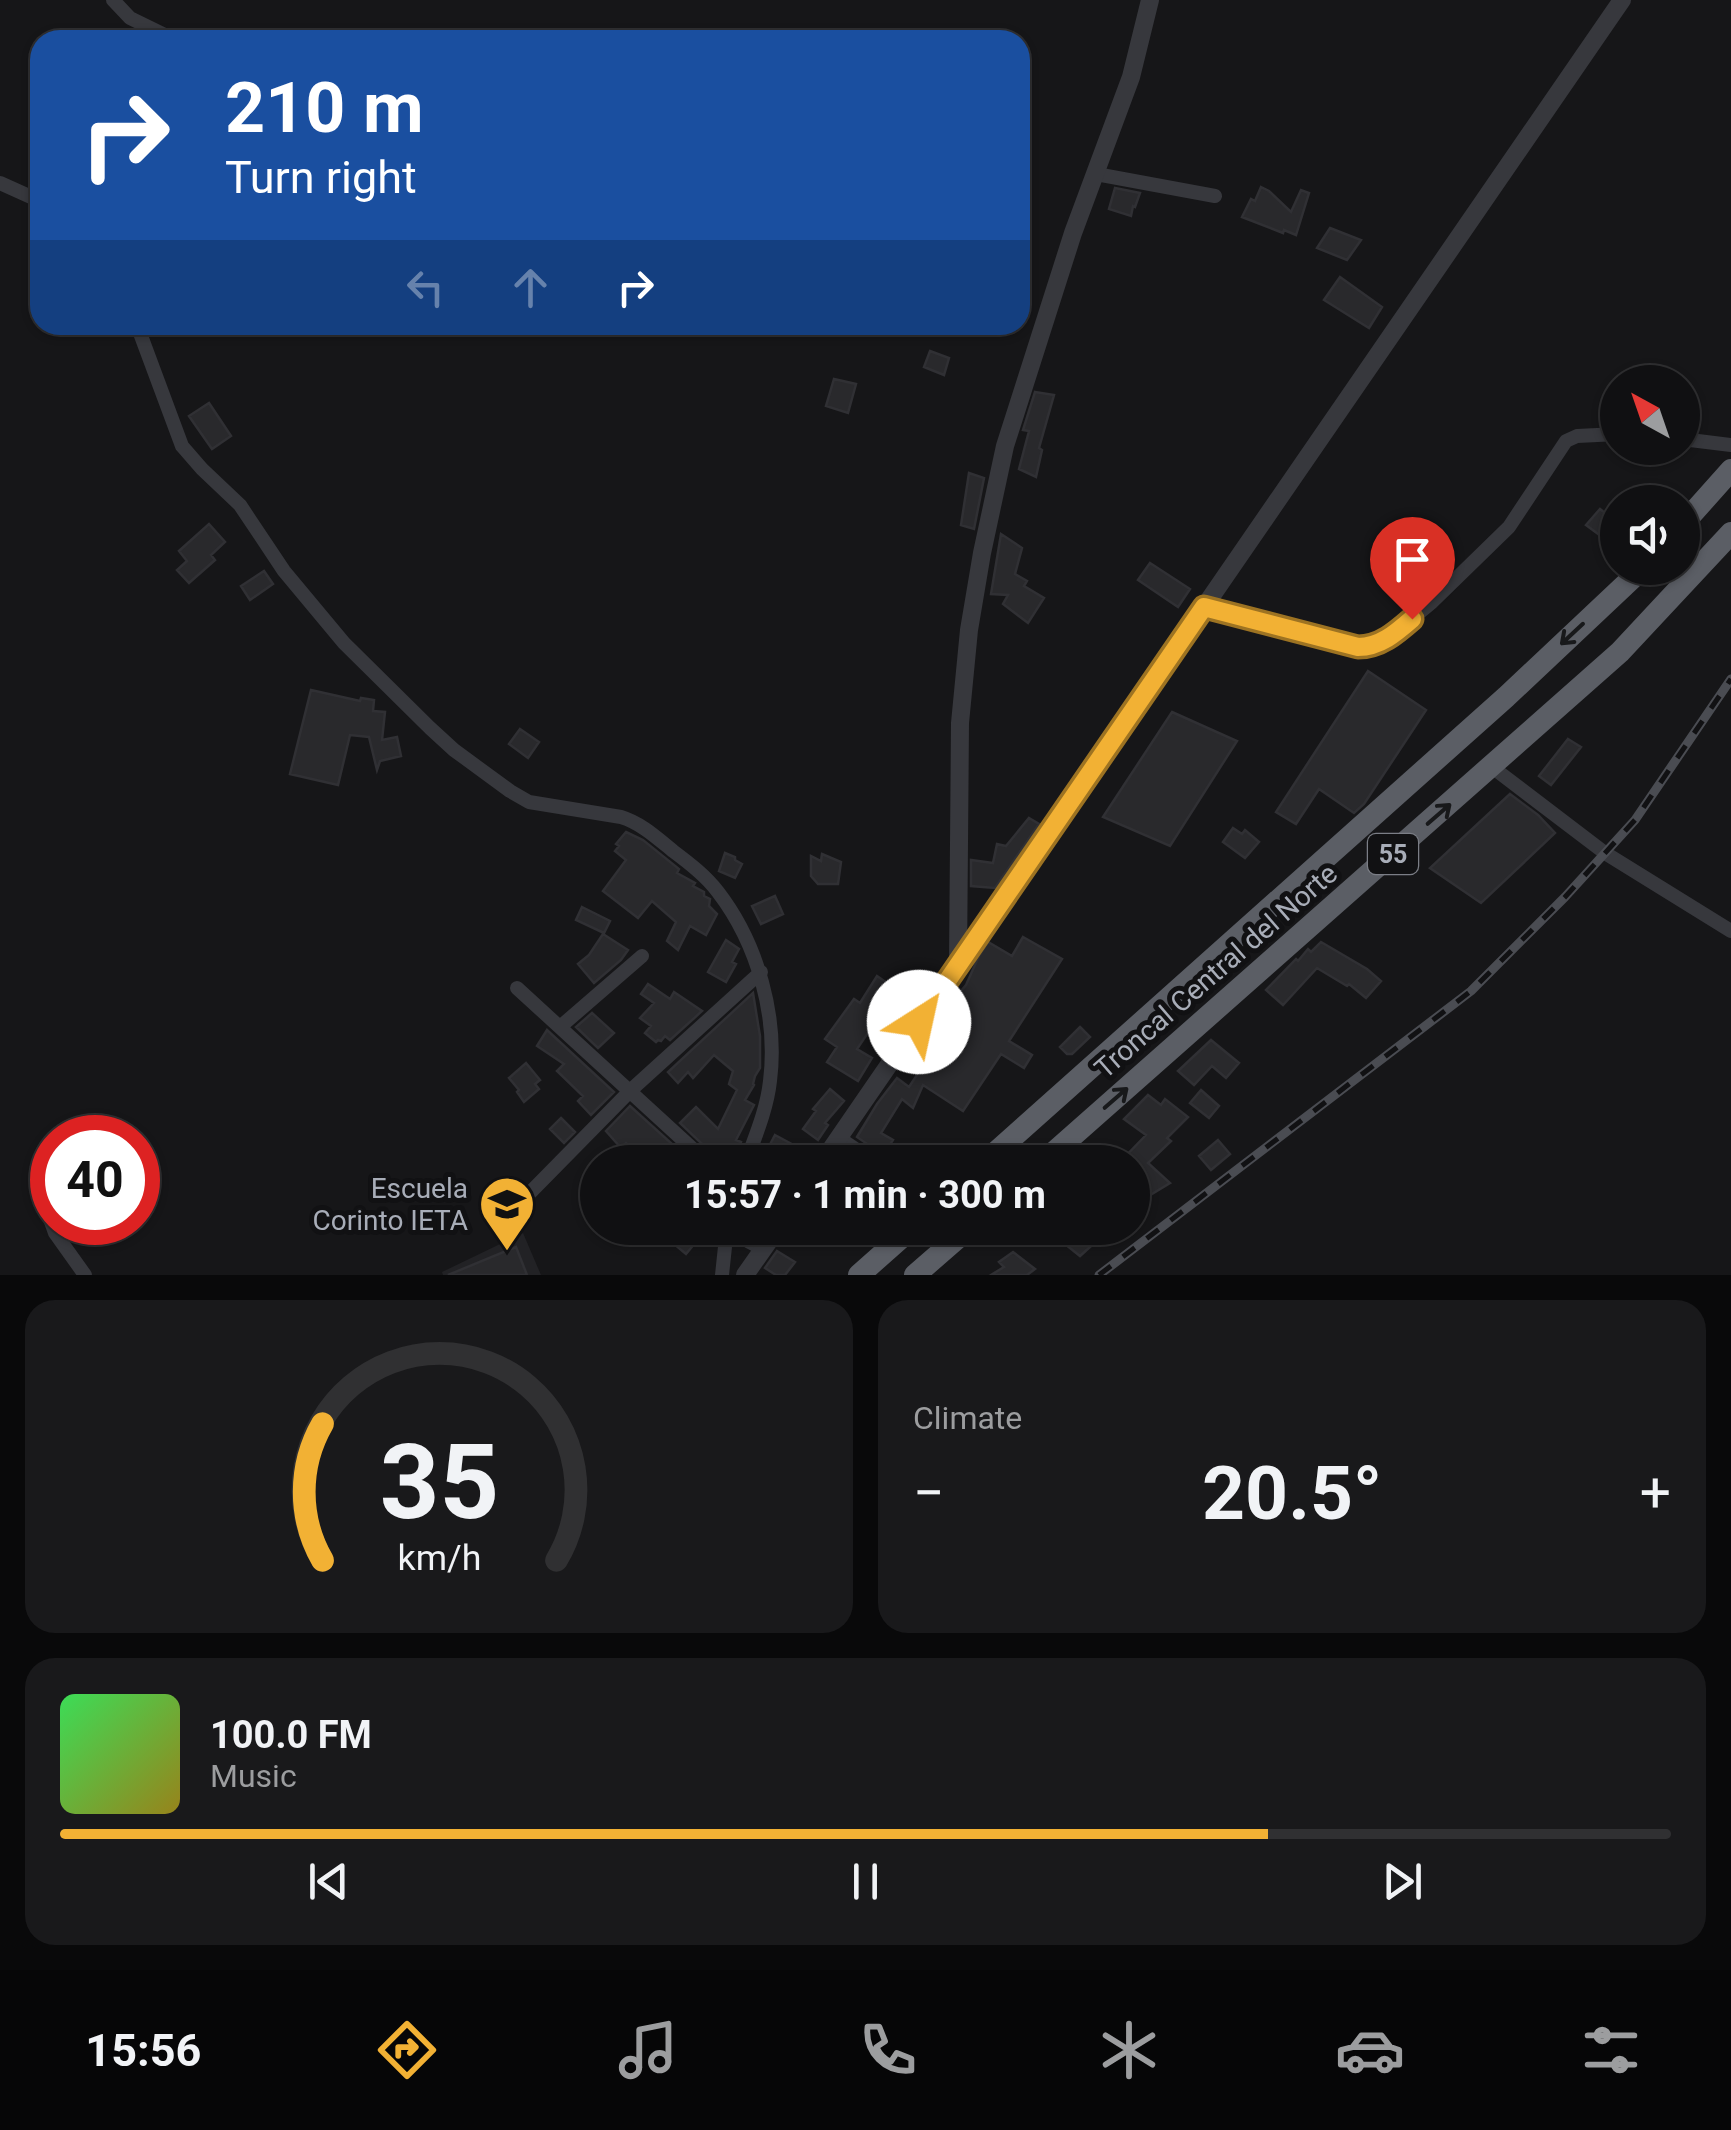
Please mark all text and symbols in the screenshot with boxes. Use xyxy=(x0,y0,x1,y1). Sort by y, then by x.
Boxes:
text: 210 m xyxy=(225,67,424,149)
icon: right xyxy=(60,70,190,200)
text: Turn right xyxy=(225,151,417,204)
icon: left xyxy=(398,260,453,315)
icon: ahead xyxy=(503,260,558,315)
icon: right xyxy=(608,260,663,315)
north arrow xyxy=(1600,365,1700,465)
map controls xyxy=(1600,365,1700,585)
button: sound xyxy=(1600,485,1700,585)
pin xyxy=(1370,517,1455,620)
icon: arrive xyxy=(1385,532,1440,587)
one-way arrow xyxy=(1560,622,1584,646)
one-way arrow xyxy=(1426,802,1451,825)
road number: 55 xyxy=(1368,834,1418,874)
street label: Troncal Central del Norte xyxy=(1088,857,1344,1085)
position arrow xyxy=(867,970,971,1074)
one-way arrow xyxy=(1103,1087,1128,1110)
speed limit sign: 40 xyxy=(30,1115,160,1245)
place label: Escuela Corinto IETA xyxy=(313,1172,468,1237)
text: 15:57 · 1 min · 300 m xyxy=(684,1173,1046,1217)
school or university icon: Escuela Corinto IETA xyxy=(477,1174,537,1253)
text: Climate xyxy=(913,1399,1022,1437)
text: 35 xyxy=(379,1422,499,1543)
text: 20.5° xyxy=(1202,1449,1382,1537)
text: − xyxy=(913,1461,944,1525)
text: + xyxy=(1640,1461,1671,1525)
text: km/h xyxy=(397,1537,481,1579)
text: 100.0 FM xyxy=(210,1713,372,1757)
text: Music xyxy=(210,1757,297,1795)
icon: previous xyxy=(301,1854,356,1909)
icon: pause xyxy=(838,1854,893,1909)
icon: next xyxy=(1375,1854,1430,1909)
icon: directions xyxy=(372,2015,442,2085)
icon: music xyxy=(613,2015,683,2085)
icon: phone xyxy=(853,2015,923,2085)
icon: climate xyxy=(1094,2015,1164,2085)
icon: car xyxy=(1335,2015,1405,2085)
icon: filters xyxy=(1576,2015,1646,2085)
text: 15:56 xyxy=(85,2024,201,2077)

